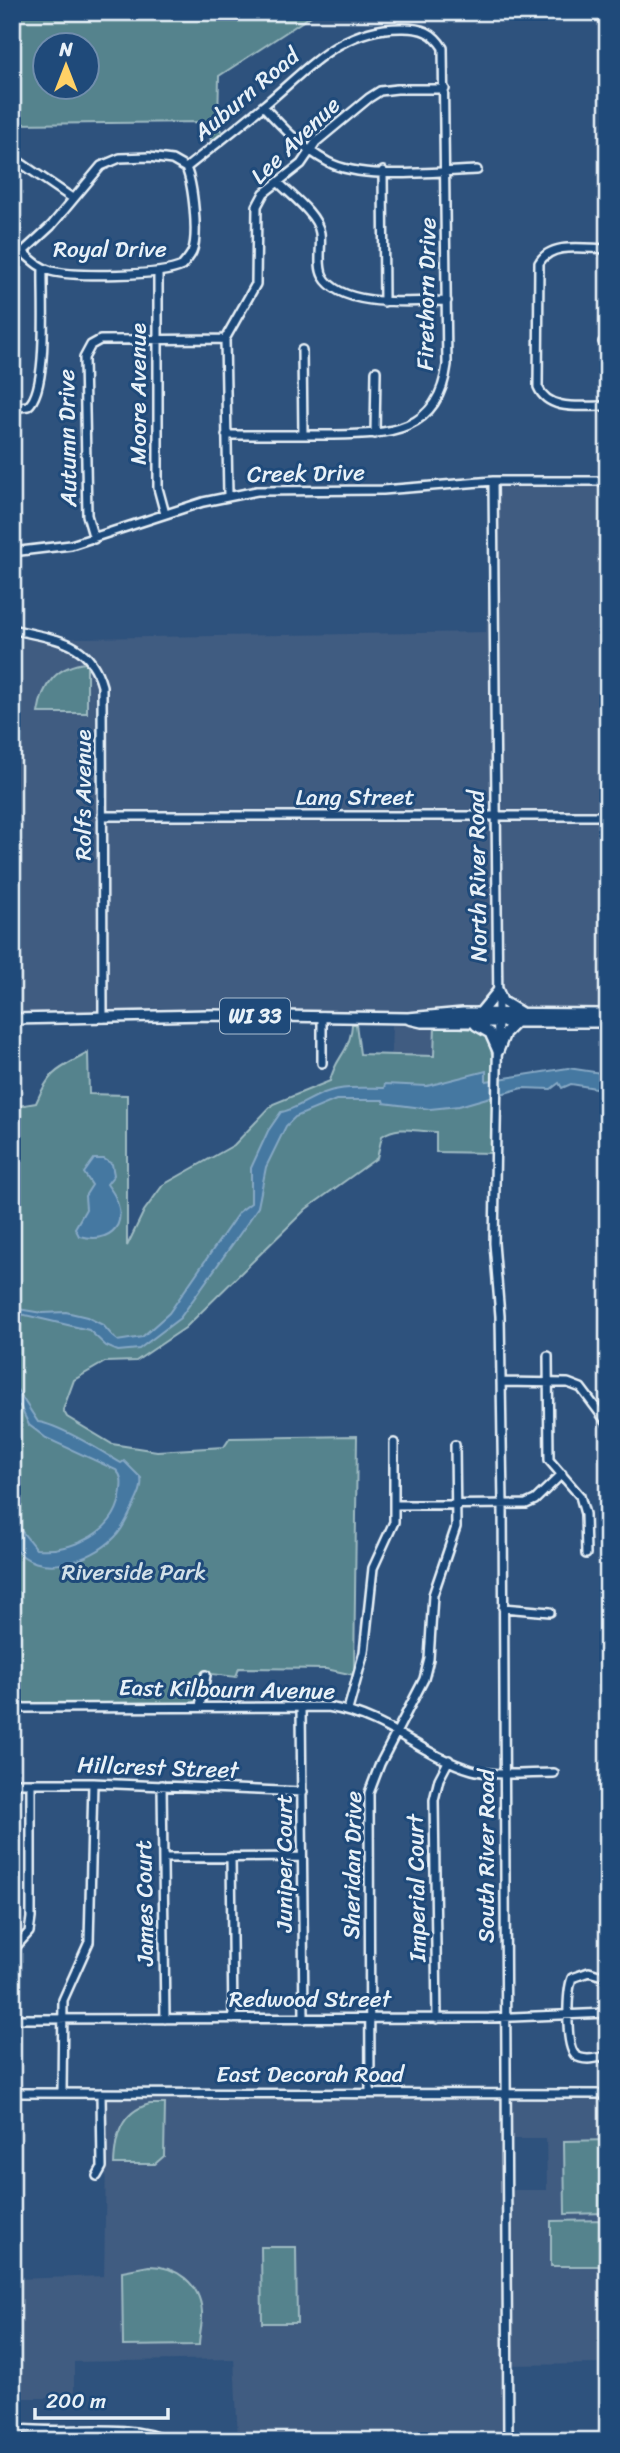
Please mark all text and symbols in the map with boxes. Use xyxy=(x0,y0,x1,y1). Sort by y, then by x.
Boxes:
north arrow xyxy=(32,32,102,102)
text: N xyxy=(58,33,73,66)
street label: Auburn Road xyxy=(183,36,310,152)
street label: Lee Avenue xyxy=(240,86,351,195)
street label: Firethorn Drive xyxy=(405,217,448,371)
street label: Royal Drive xyxy=(53,229,167,270)
street label: Moore Avenue xyxy=(118,323,159,465)
street label: Autumn Drive xyxy=(46,368,89,508)
street label: Creek Drive xyxy=(247,452,365,495)
street label: Rolfs Avenue xyxy=(63,729,104,861)
street label: Lang Street xyxy=(295,777,415,818)
street label: North River Road xyxy=(455,788,499,962)
road number: WI 33 xyxy=(220,998,290,1034)
park label: Riverside Park xyxy=(61,1552,207,1593)
street label: East Kilbourn Avenue xyxy=(119,1667,336,1712)
street label: Hillcrest Street xyxy=(77,1744,241,1791)
street label: South River Road xyxy=(466,1767,507,1943)
street label: Sheridan Drive xyxy=(331,1790,374,1939)
street label: Juniper Court xyxy=(264,1794,305,1933)
street label: Imperial Court xyxy=(395,1812,438,1963)
street label: James Court xyxy=(123,1840,166,1967)
street label: Redwood Street xyxy=(229,1979,393,2020)
street label: East Decorah Road xyxy=(216,2054,406,2095)
scale bar xyxy=(35,2376,168,2420)
text: 200 m xyxy=(46,2382,106,2420)

